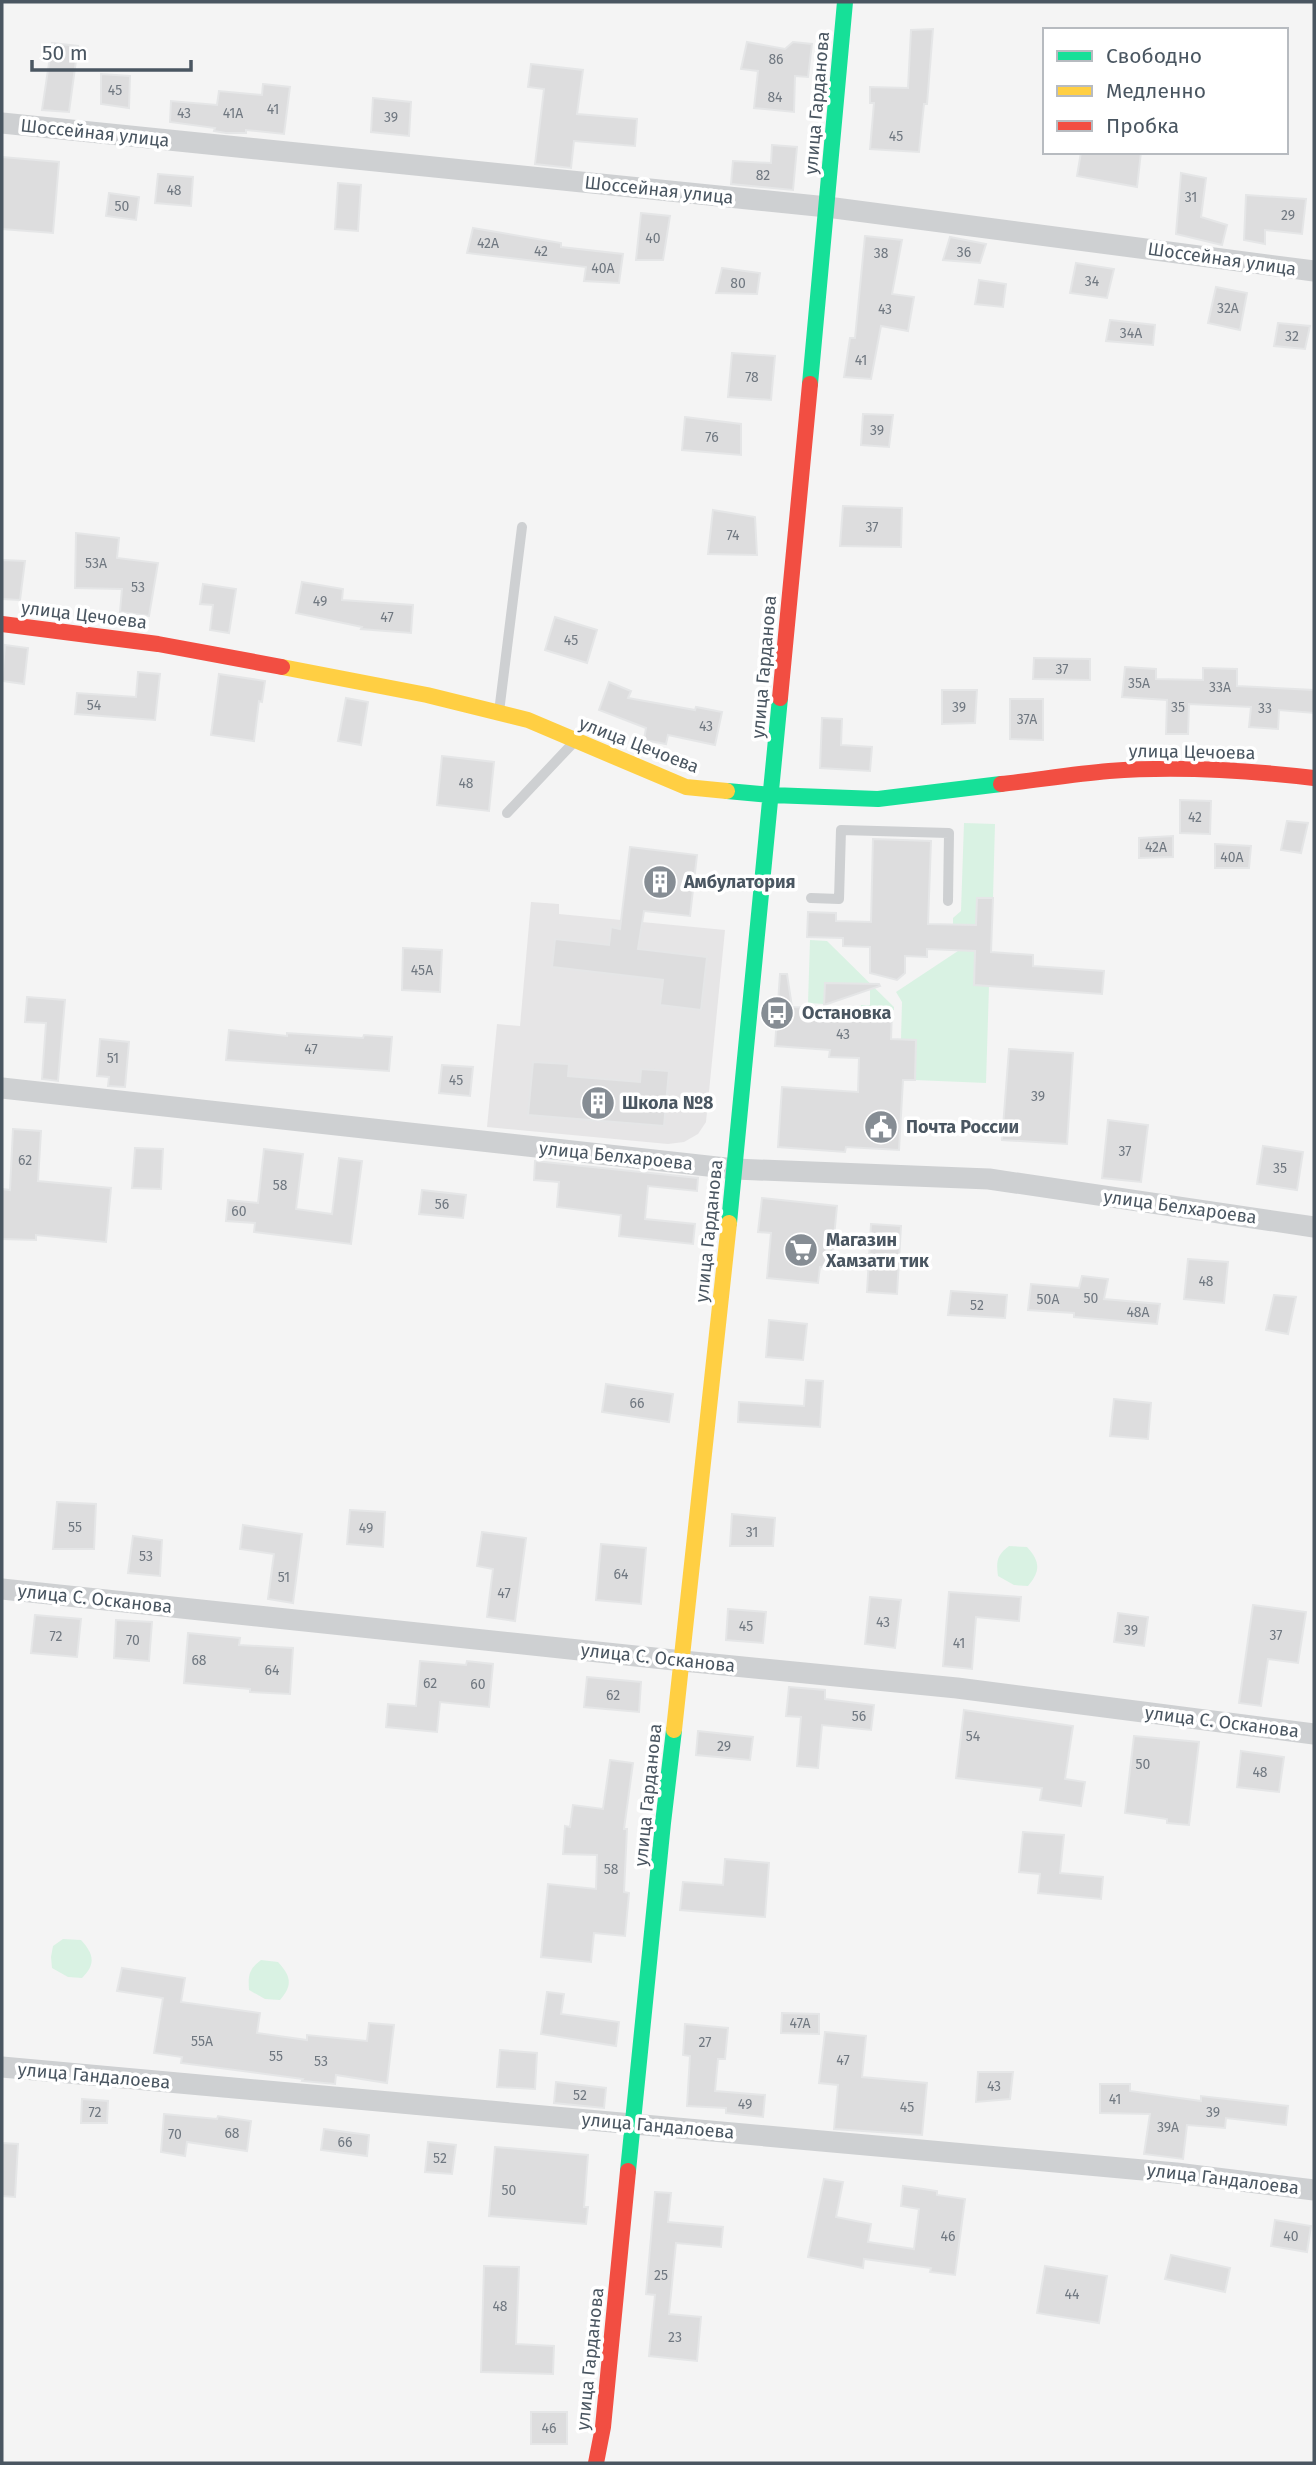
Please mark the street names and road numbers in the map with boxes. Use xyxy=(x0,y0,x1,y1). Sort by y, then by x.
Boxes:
street label: улица Гарданова xyxy=(800,31,834,175)
street label: Шоссейная улица xyxy=(19,114,171,152)
street label: Шоссейная улица xyxy=(583,171,735,209)
street label: Шоссейная улица xyxy=(1146,238,1298,280)
street label: улица Гарданова xyxy=(747,595,781,739)
street label: улица Цечоева xyxy=(20,596,148,634)
street label: улица Цечоева xyxy=(576,712,702,778)
street label: улица Цечоева xyxy=(1128,740,1256,764)
street label: улица Белхароева xyxy=(538,1137,694,1175)
street label: улица Гарданова xyxy=(691,1159,727,1303)
street label: улица Белхароева xyxy=(1102,1185,1258,1229)
street label: улица С. Осканова xyxy=(17,1580,173,1618)
street label: улица С. Осканова xyxy=(580,1639,736,1677)
street label: улица С. Осканова xyxy=(1144,1702,1300,1742)
street label: улица Гарданова xyxy=(630,1723,666,1867)
street label: улица Гандалоева xyxy=(17,2058,171,2094)
street label: улица Гандалоева xyxy=(581,2108,735,2144)
street label: улица Гандалоева xyxy=(1146,2159,1300,2199)
street label: улица Гарданова xyxy=(572,2287,608,2431)

